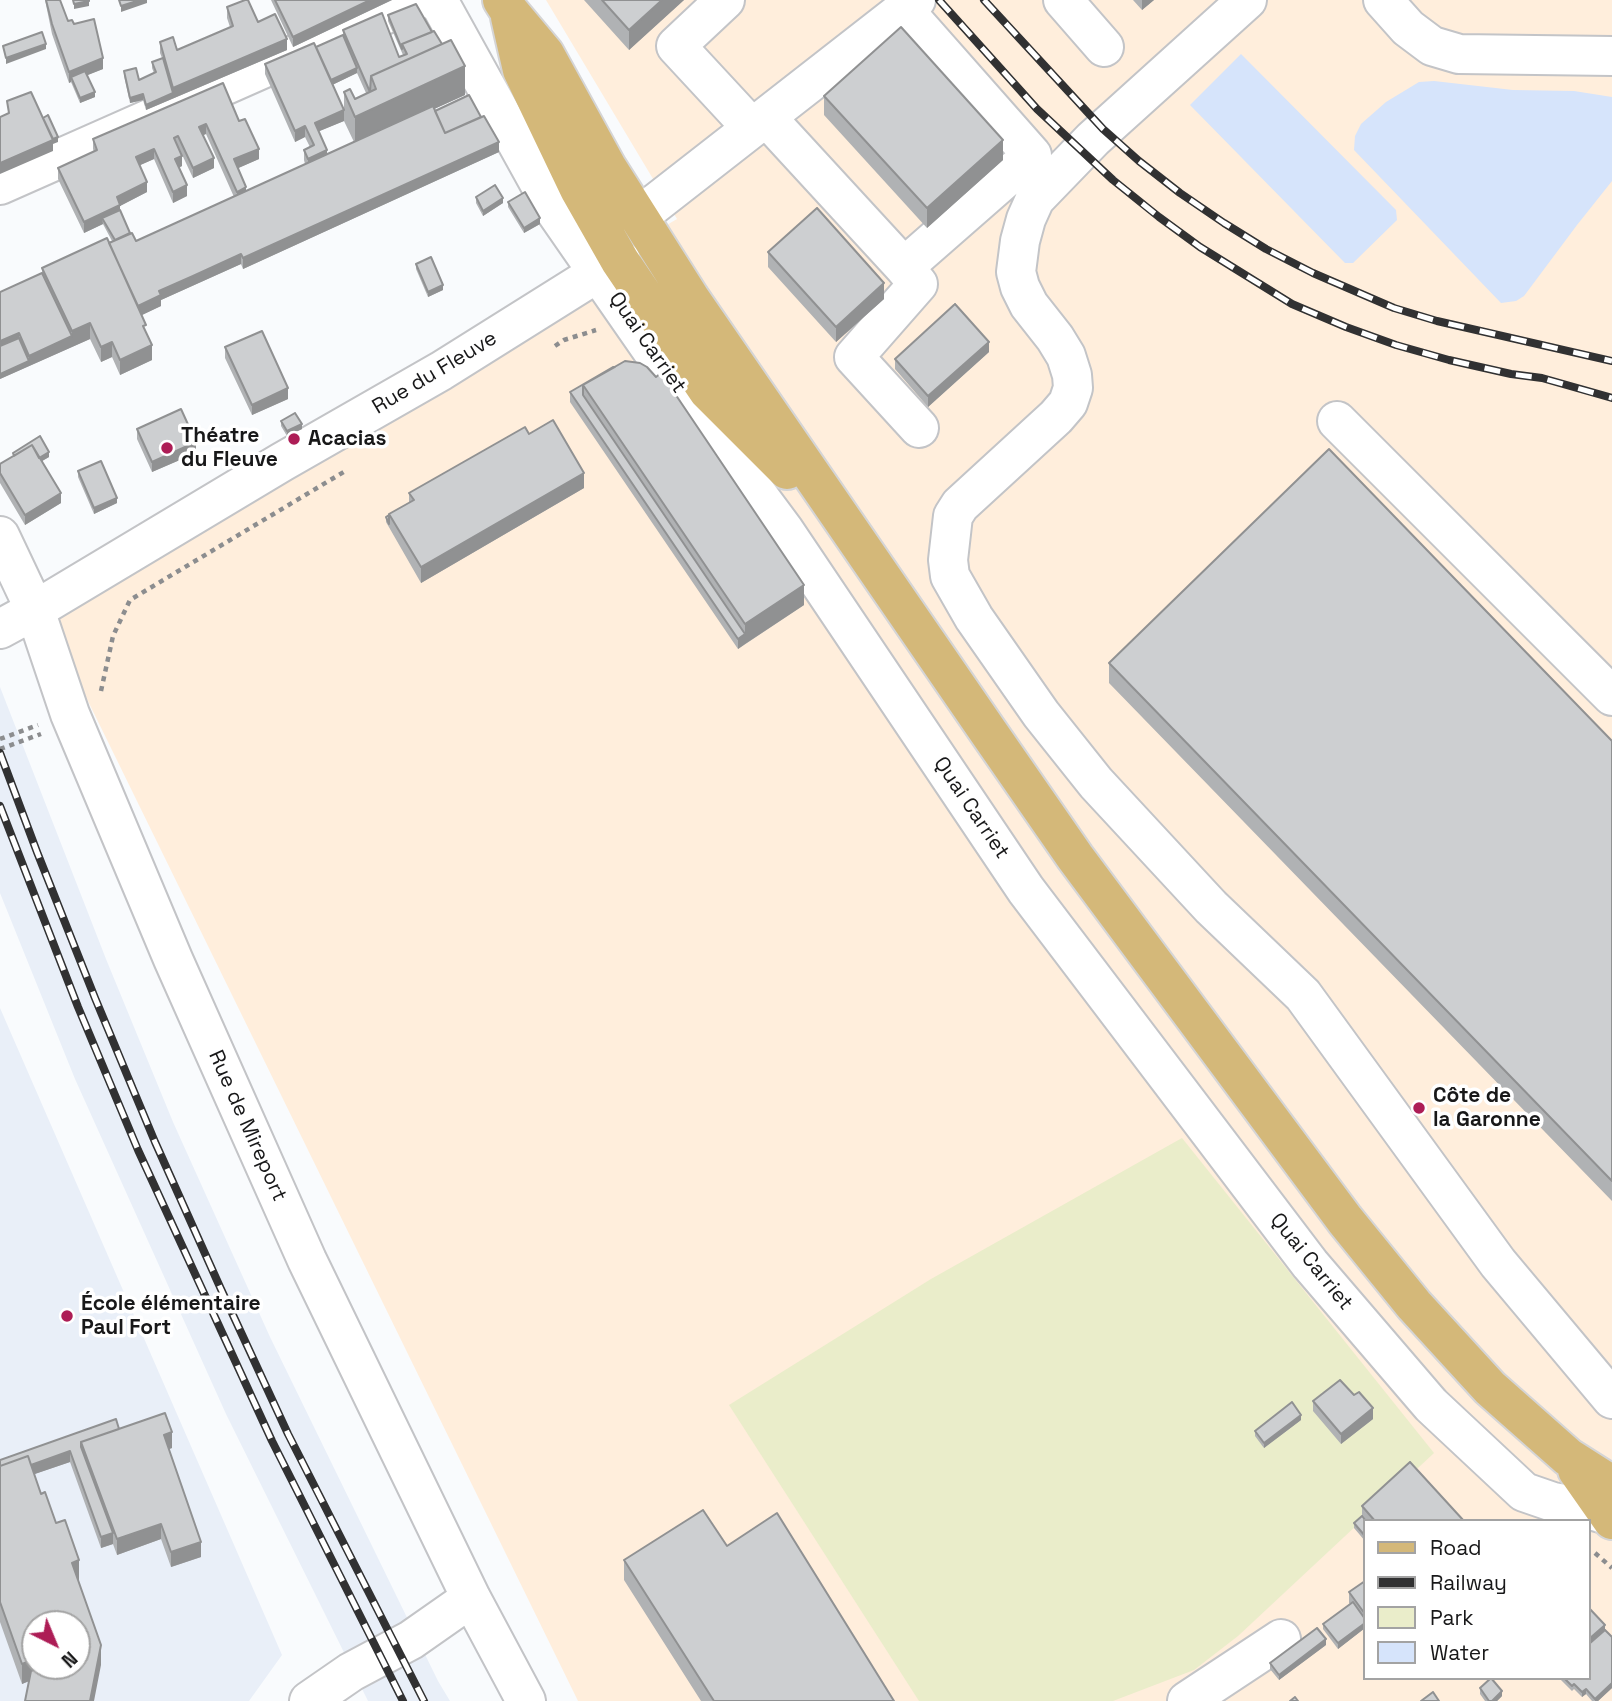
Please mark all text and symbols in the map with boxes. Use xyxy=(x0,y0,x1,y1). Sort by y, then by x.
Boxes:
street label: Quai Carriet xyxy=(603,288,691,398)
street label: Rue du Fleuve xyxy=(368,326,502,420)
place label: Théatre du Fleuve xyxy=(181,423,278,473)
place label: Acacias xyxy=(308,426,386,452)
marker: Acacias xyxy=(286,431,302,447)
marker: Théatre du Fleuve xyxy=(159,440,175,456)
street label: Quai Carriet xyxy=(928,752,1014,864)
street label: Rue de Mireport xyxy=(202,1047,292,1205)
place label: Côte de la Garonne xyxy=(1433,1083,1541,1133)
marker: Côte de la Garonne xyxy=(1411,1100,1427,1116)
street label: Quai Carriet xyxy=(1264,1208,1358,1316)
place label: École élémentaire Paul Fort xyxy=(81,1291,261,1341)
marker: École élémentaire Paul Fort xyxy=(59,1308,75,1324)
legend xyxy=(1364,1519,1591,1680)
text: Road xyxy=(1430,1534,1482,1561)
text: Railway xyxy=(1430,1569,1507,1596)
text: Park xyxy=(1430,1604,1474,1631)
north arrow xyxy=(21,1610,91,1680)
text: Water xyxy=(1430,1639,1489,1666)
text: N xyxy=(56,1646,82,1673)

